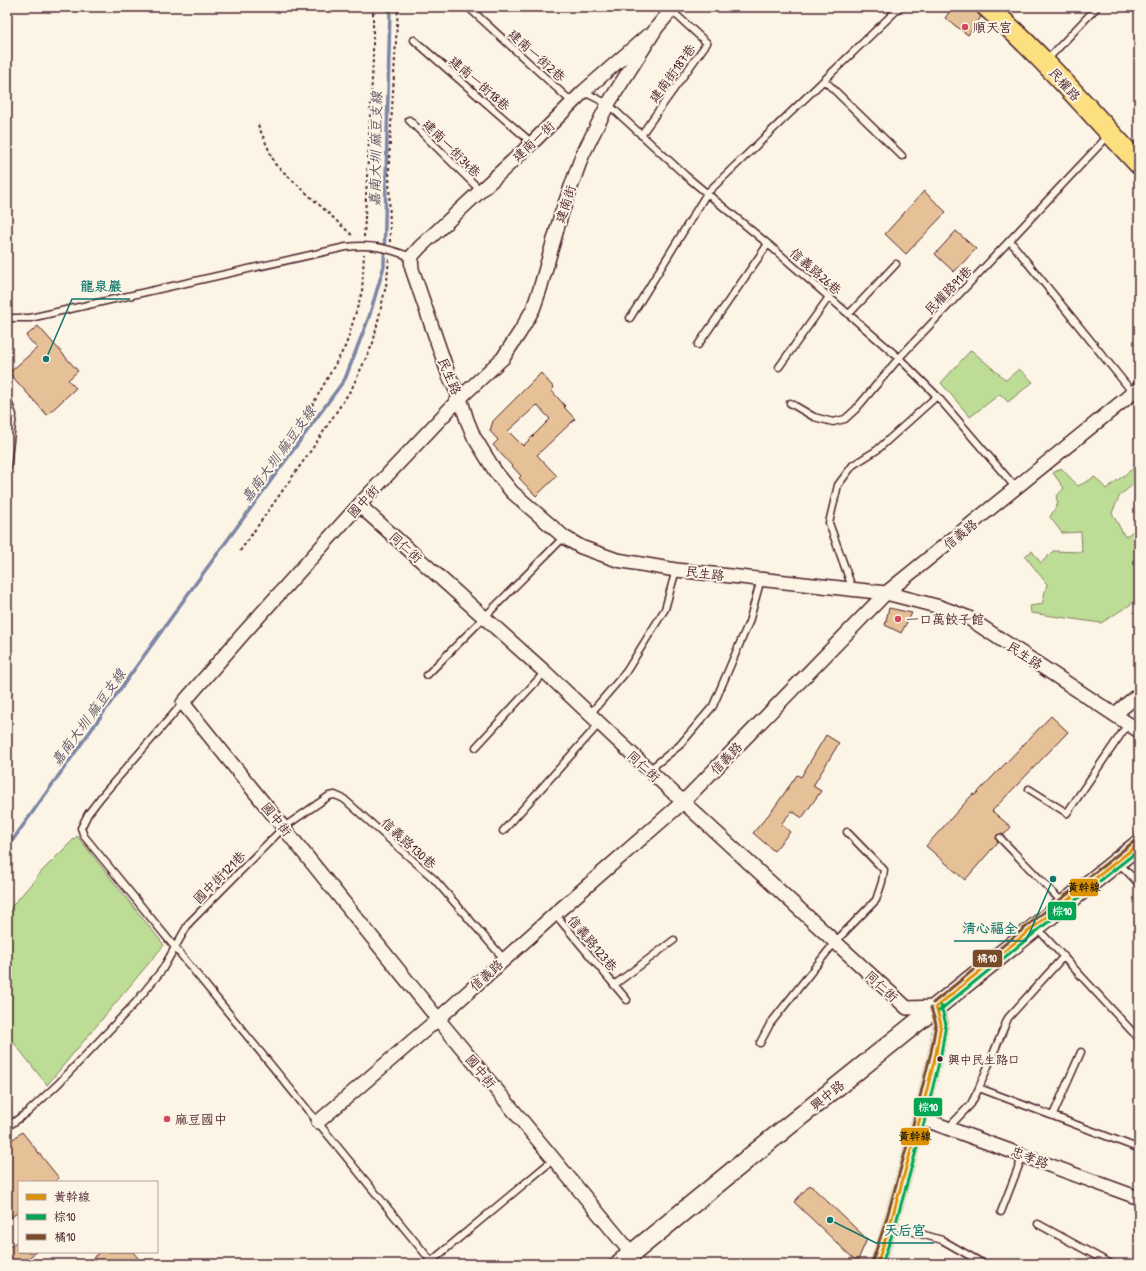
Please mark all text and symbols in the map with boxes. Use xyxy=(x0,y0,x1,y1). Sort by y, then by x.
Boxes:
place label: 順天宮 xyxy=(973,18,1012,36)
marker: 順天宮 xyxy=(960,22,970,32)
street label: 建南一街2巷 xyxy=(505,25,569,85)
street label: 建南街187巷 xyxy=(644,40,700,106)
street label: 建南一街18巷 xyxy=(446,51,514,115)
street label: 民權路 xyxy=(1045,63,1085,105)
water label: 嘉南大圳 麻豆支線 xyxy=(364,90,386,207)
street label: 建南一街34巷 xyxy=(419,115,485,181)
street label: 建南一街 xyxy=(508,117,558,165)
street label: 建南街 xyxy=(550,183,580,225)
street label: 信義路26巷 xyxy=(786,243,846,299)
street label: 民權路91巷 xyxy=(920,262,976,318)
callout: 龍泉巖 xyxy=(72,273,130,299)
text: 龍泉巖 xyxy=(80,276,122,295)
street label: 民生路 xyxy=(434,355,466,397)
water label: 嘉南大圳 麻豆支線 xyxy=(236,401,320,506)
street label: 國中街 xyxy=(343,481,383,521)
street label: 信義路 xyxy=(939,515,981,553)
street label: 同仁街 xyxy=(385,527,427,567)
street label: 民生路 xyxy=(685,562,725,584)
place label: 一口萬餃子館 xyxy=(906,610,984,628)
marker: 一口萬餃子館 xyxy=(893,614,903,624)
street label: 民生路 xyxy=(1004,637,1046,673)
water label: 嘉南大圳 麻豆支線 xyxy=(46,664,130,769)
street label: 信義路 xyxy=(706,738,746,778)
street label: 同仁街 xyxy=(624,746,664,786)
street label: 國中街 xyxy=(258,798,296,840)
street label: 信義路130巷 xyxy=(378,813,440,873)
street label: 國中街121巷 xyxy=(189,847,249,907)
line badge: 黃幹線 xyxy=(1069,878,1099,897)
text: 黃幹線 xyxy=(1068,880,1101,894)
line badge: 棕10 xyxy=(1047,901,1077,921)
text: 棕10 xyxy=(1052,904,1072,918)
street label: 信義路123巷 xyxy=(564,911,622,975)
callout: 清心福全 xyxy=(954,915,1026,941)
text: 清心福全 xyxy=(962,918,1018,937)
line badge: 橘10 xyxy=(972,949,1003,968)
text: 橘10 xyxy=(977,951,997,965)
street label: 信義路 xyxy=(465,955,507,995)
street label: 同仁街 xyxy=(862,966,902,1006)
street label: 國中街 xyxy=(462,1050,500,1092)
place label: 興中民生路口 xyxy=(948,1051,1020,1068)
marker: 興中民生路口 xyxy=(935,1054,945,1064)
street label: 興中路 xyxy=(806,1076,848,1114)
line badge: 棕10 xyxy=(913,1097,943,1117)
text: 棕10 xyxy=(918,1100,938,1114)
place label: 麻豆國中 xyxy=(175,1110,227,1128)
marker: 麻豆國中 xyxy=(162,1114,172,1124)
line badge: 黃幹線 xyxy=(900,1127,930,1146)
text: 黃幹線 xyxy=(899,1129,932,1143)
street label: 忠孝路 xyxy=(1009,1142,1051,1172)
legend xyxy=(18,1181,158,1253)
text: 黃幹線 xyxy=(54,1188,90,1205)
text: 棕10 xyxy=(54,1208,76,1225)
callout: 天后宮 xyxy=(876,1217,934,1243)
text: 天后宮 xyxy=(884,1220,926,1239)
text: 橘10 xyxy=(54,1228,76,1245)

